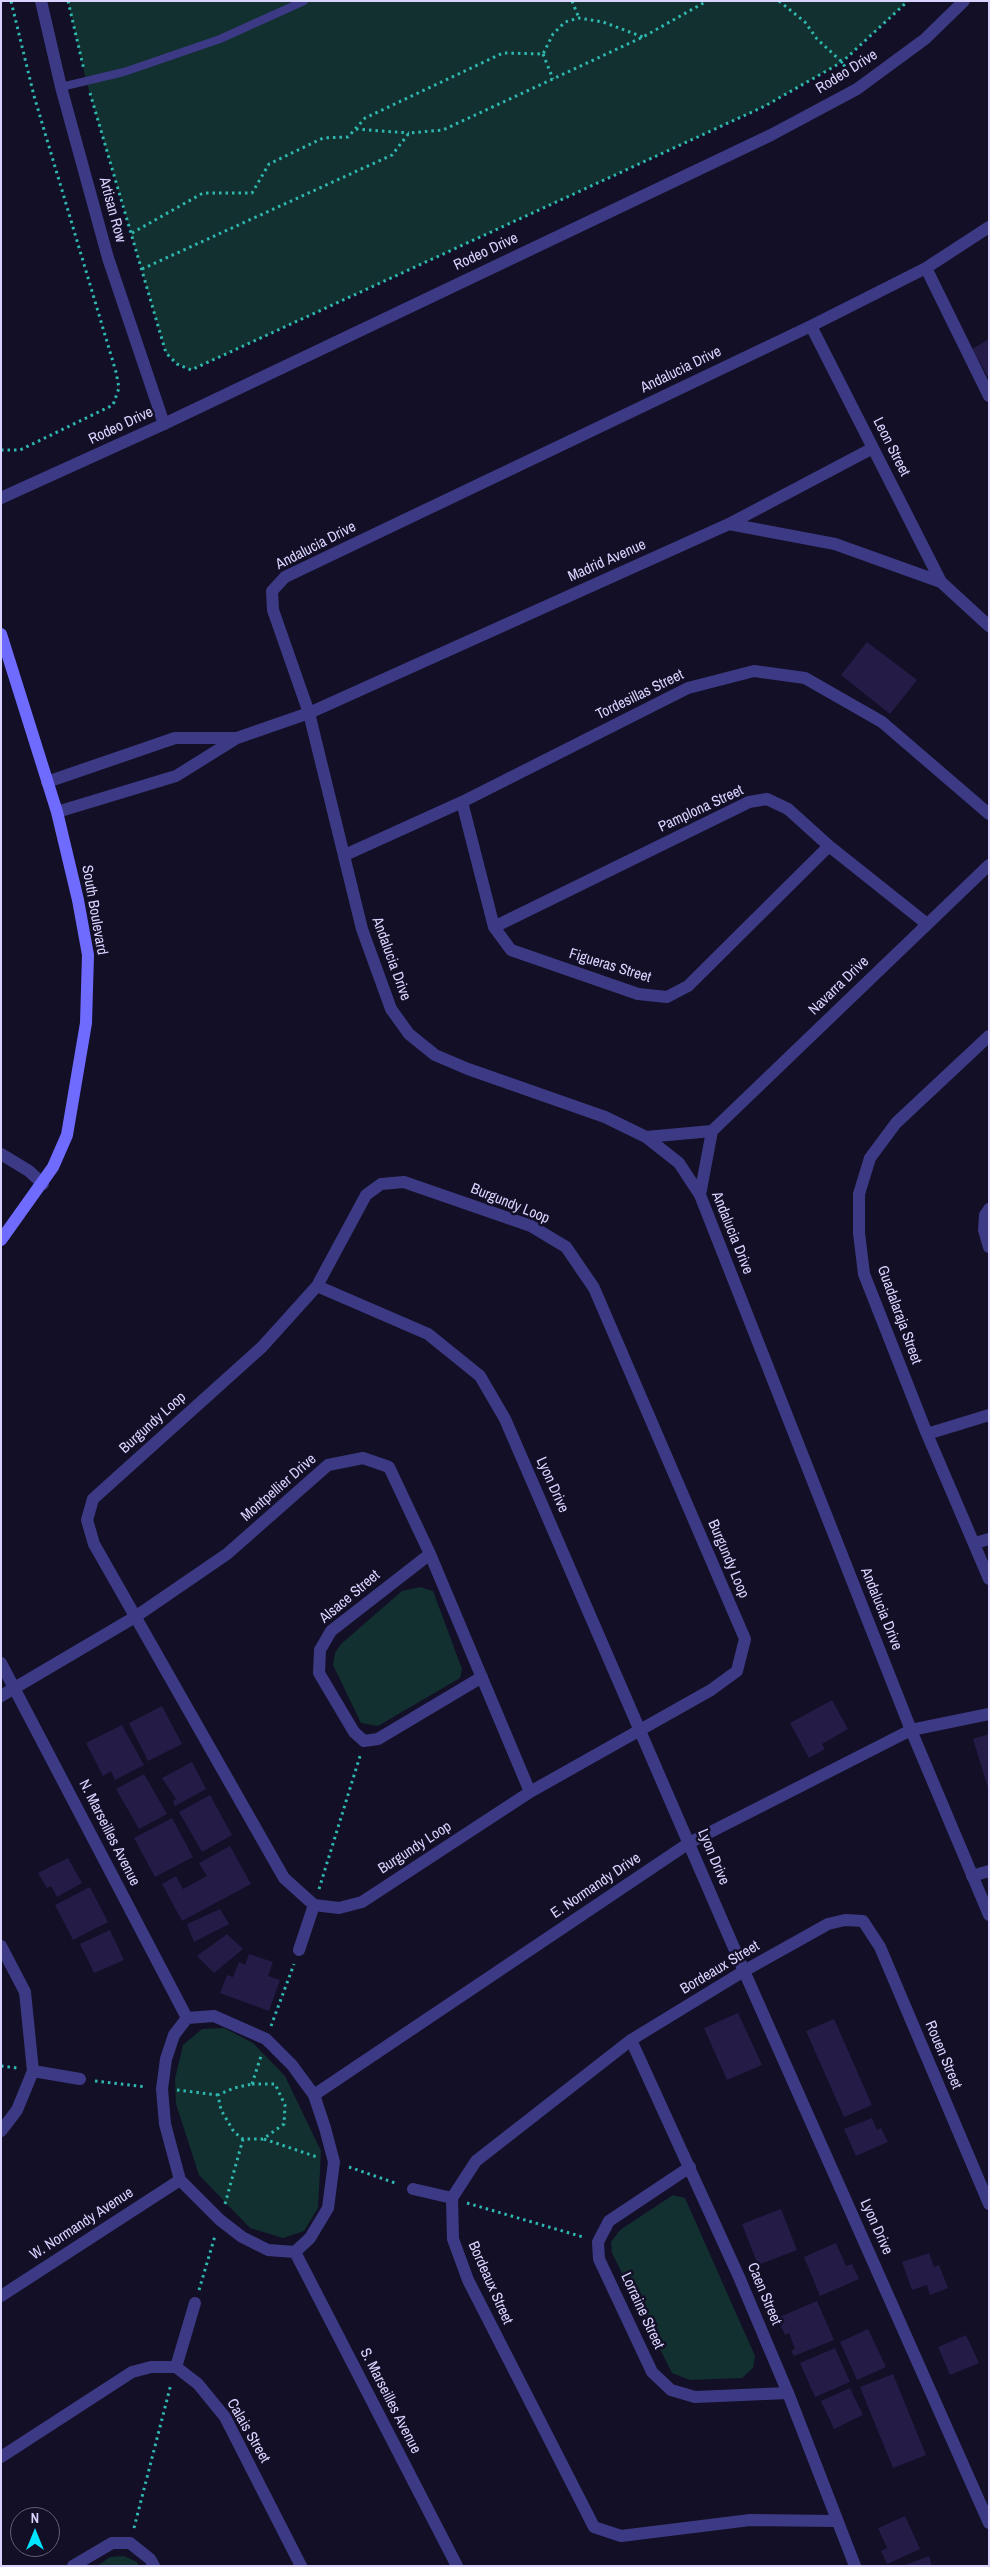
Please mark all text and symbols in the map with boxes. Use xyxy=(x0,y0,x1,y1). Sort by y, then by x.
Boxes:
street label: Rodeo Drive xyxy=(813,46,881,98)
street label: Artisan Row xyxy=(95,175,129,245)
street label: Rodeo Drive xyxy=(451,229,521,275)
street label: Andalucia Drive xyxy=(638,343,724,397)
street label: Rodeo Drive xyxy=(86,403,156,449)
street label: Leon Street xyxy=(869,415,913,479)
street label: Andalucia Drive xyxy=(273,518,359,574)
street label: Madrid Avenue xyxy=(565,536,649,586)
street label: Tordesillas Street xyxy=(593,666,687,724)
street label: Pamplona Street xyxy=(656,781,746,837)
street label: South Boulevard xyxy=(77,864,111,956)
street label: Andalucia Drive xyxy=(368,915,414,1003)
street label: Figueras Street xyxy=(567,945,653,987)
street label: Navarra Drive xyxy=(805,953,873,1019)
street label: Burgundy Loop xyxy=(468,1180,552,1228)
street label: Andalucia Drive xyxy=(707,1189,757,1277)
street label: Guadalaraja Street xyxy=(873,1263,925,1367)
street label: Burgundy Loop xyxy=(116,1388,190,1458)
street label: Montpellier Drive xyxy=(238,1450,320,1526)
street label: Lyon Drive xyxy=(532,1454,572,1516)
street label: Burgundy Loop xyxy=(703,1517,753,1601)
street label: Andalucia Drive xyxy=(856,1565,906,1653)
street label: Alsace Street xyxy=(316,1567,384,1627)
street label: N. Marseilles Avenue xyxy=(74,1777,144,1889)
street label: Burgundy Loop xyxy=(375,1818,455,1878)
street label: Lyon Drive xyxy=(693,1826,733,1888)
street label: E. Normandy Drive xyxy=(548,1849,644,1923)
street label: Bordeaux Street xyxy=(677,1937,763,1999)
street label: Rouen Street xyxy=(921,2018,965,2092)
street label: W. Normandy Avenue xyxy=(27,2184,137,2264)
street label: Lyon Drive xyxy=(856,2196,896,2258)
street label: Bordeaux Street xyxy=(464,2239,516,2327)
street label: Caen Street xyxy=(743,2260,785,2328)
street label: Lorraine Street xyxy=(617,2270,667,2352)
street label: S. Marseilles Avenue xyxy=(356,2345,424,2457)
street label: Calais Street xyxy=(222,2396,274,2466)
north arrow xyxy=(10,2507,60,2557)
text: N xyxy=(31,2509,39,2527)

